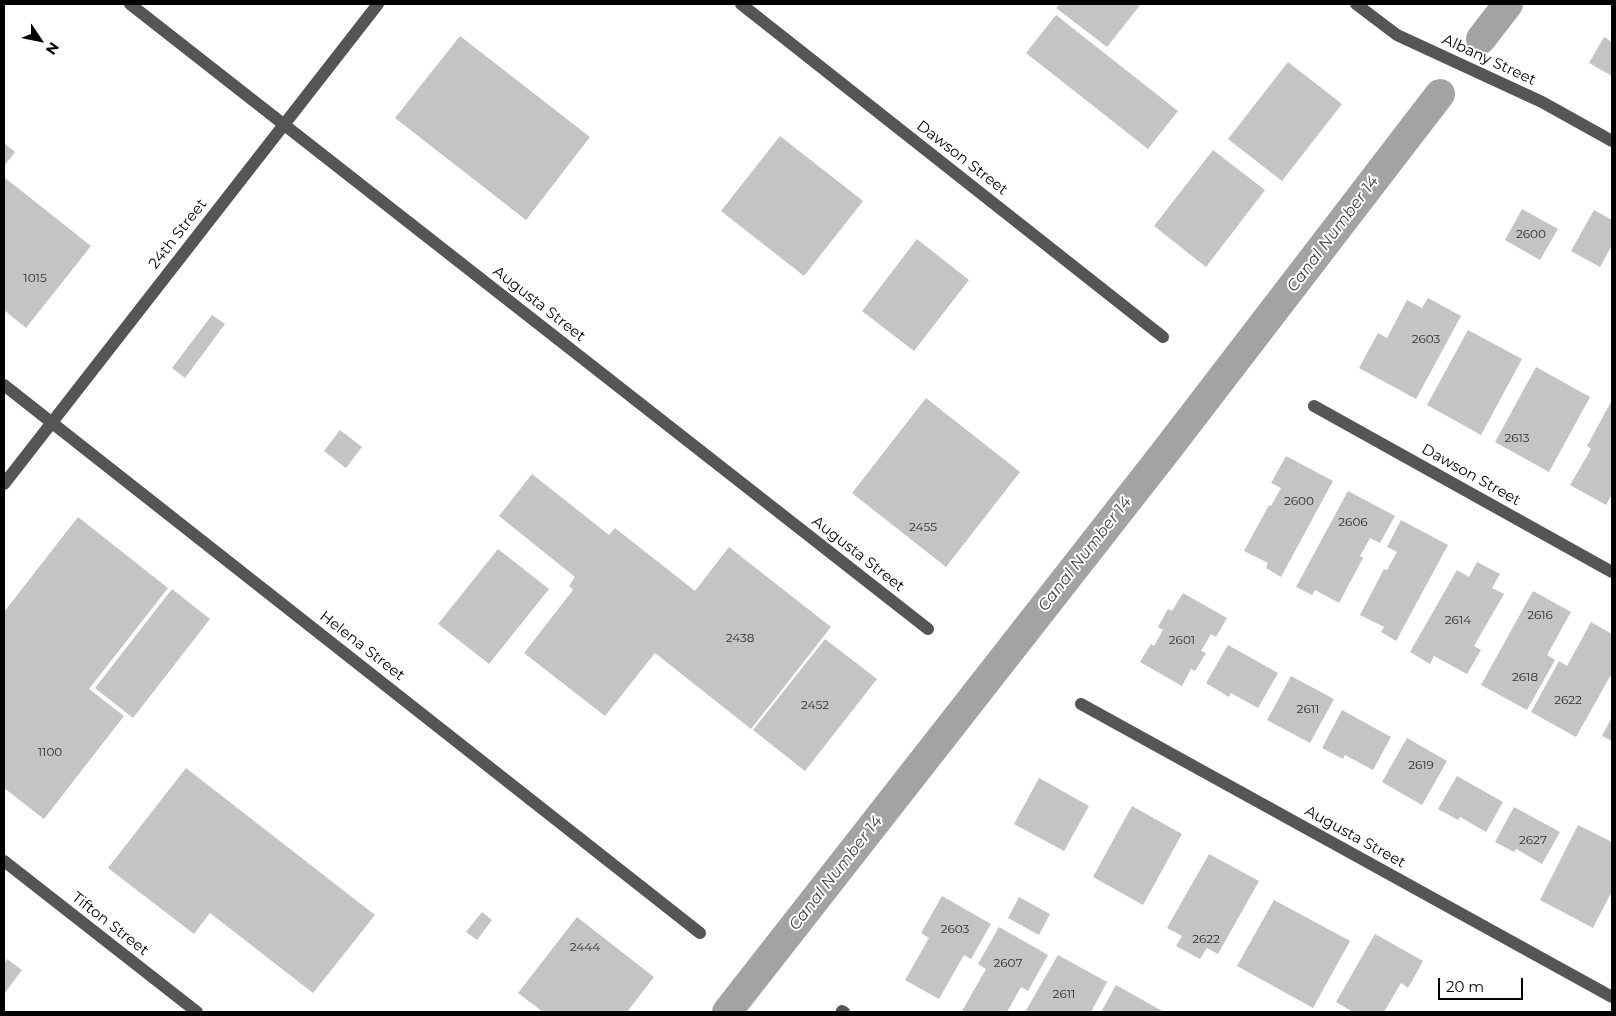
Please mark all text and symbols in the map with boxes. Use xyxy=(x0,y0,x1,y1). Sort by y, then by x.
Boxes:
north arrow xyxy=(15,15,65,65)
street label: Albany Street xyxy=(1439,30,1539,90)
text: N xyxy=(42,39,63,58)
street label: Dawson Street xyxy=(913,117,1011,199)
water label: Canal Number 14 xyxy=(1283,172,1383,296)
street label: 24th Street xyxy=(145,196,211,272)
house number: 2600 xyxy=(1516,227,1546,241)
street label: Augusta Street xyxy=(489,262,589,346)
house number: 1015 xyxy=(23,271,47,285)
house number: 2603 xyxy=(1412,332,1440,346)
house number: 2613 xyxy=(1504,431,1530,445)
street label: Dawson Street xyxy=(1418,440,1524,510)
water label: Canal Number 14 xyxy=(1034,493,1136,615)
house number: 2600 xyxy=(1284,494,1314,508)
street label: Augusta Street xyxy=(808,512,908,596)
house number: 2606 xyxy=(1338,515,1368,529)
house number: 2455 xyxy=(909,520,937,534)
street label: Helena Street xyxy=(316,607,408,685)
house number: 2616 xyxy=(1527,608,1553,622)
house number: 2614 xyxy=(1445,613,1471,627)
house number: 2438 xyxy=(726,631,754,645)
house number: 2601 xyxy=(1169,633,1195,647)
house number: 2618 xyxy=(1512,670,1538,684)
house number: 2622 xyxy=(1554,693,1582,707)
house number: 2452 xyxy=(801,698,829,712)
house number: 2611 xyxy=(1297,702,1319,716)
house number: 1100 xyxy=(38,745,62,759)
house number: 2619 xyxy=(1408,758,1434,772)
street label: Augusta Street xyxy=(1302,802,1408,872)
water label: Canal Number 14 xyxy=(785,812,887,934)
house number: 2627 xyxy=(1519,833,1547,847)
street label: Tifton Street xyxy=(68,888,152,960)
house number: 2603 xyxy=(941,922,969,936)
house number: 2622 xyxy=(1192,932,1220,946)
house number: 2444 xyxy=(570,940,600,954)
house number: 2607 xyxy=(993,956,1023,970)
scale bar xyxy=(1441,968,1526,1000)
text: 20 m xyxy=(1446,977,1484,996)
house number: 2611 xyxy=(1053,987,1075,1001)

